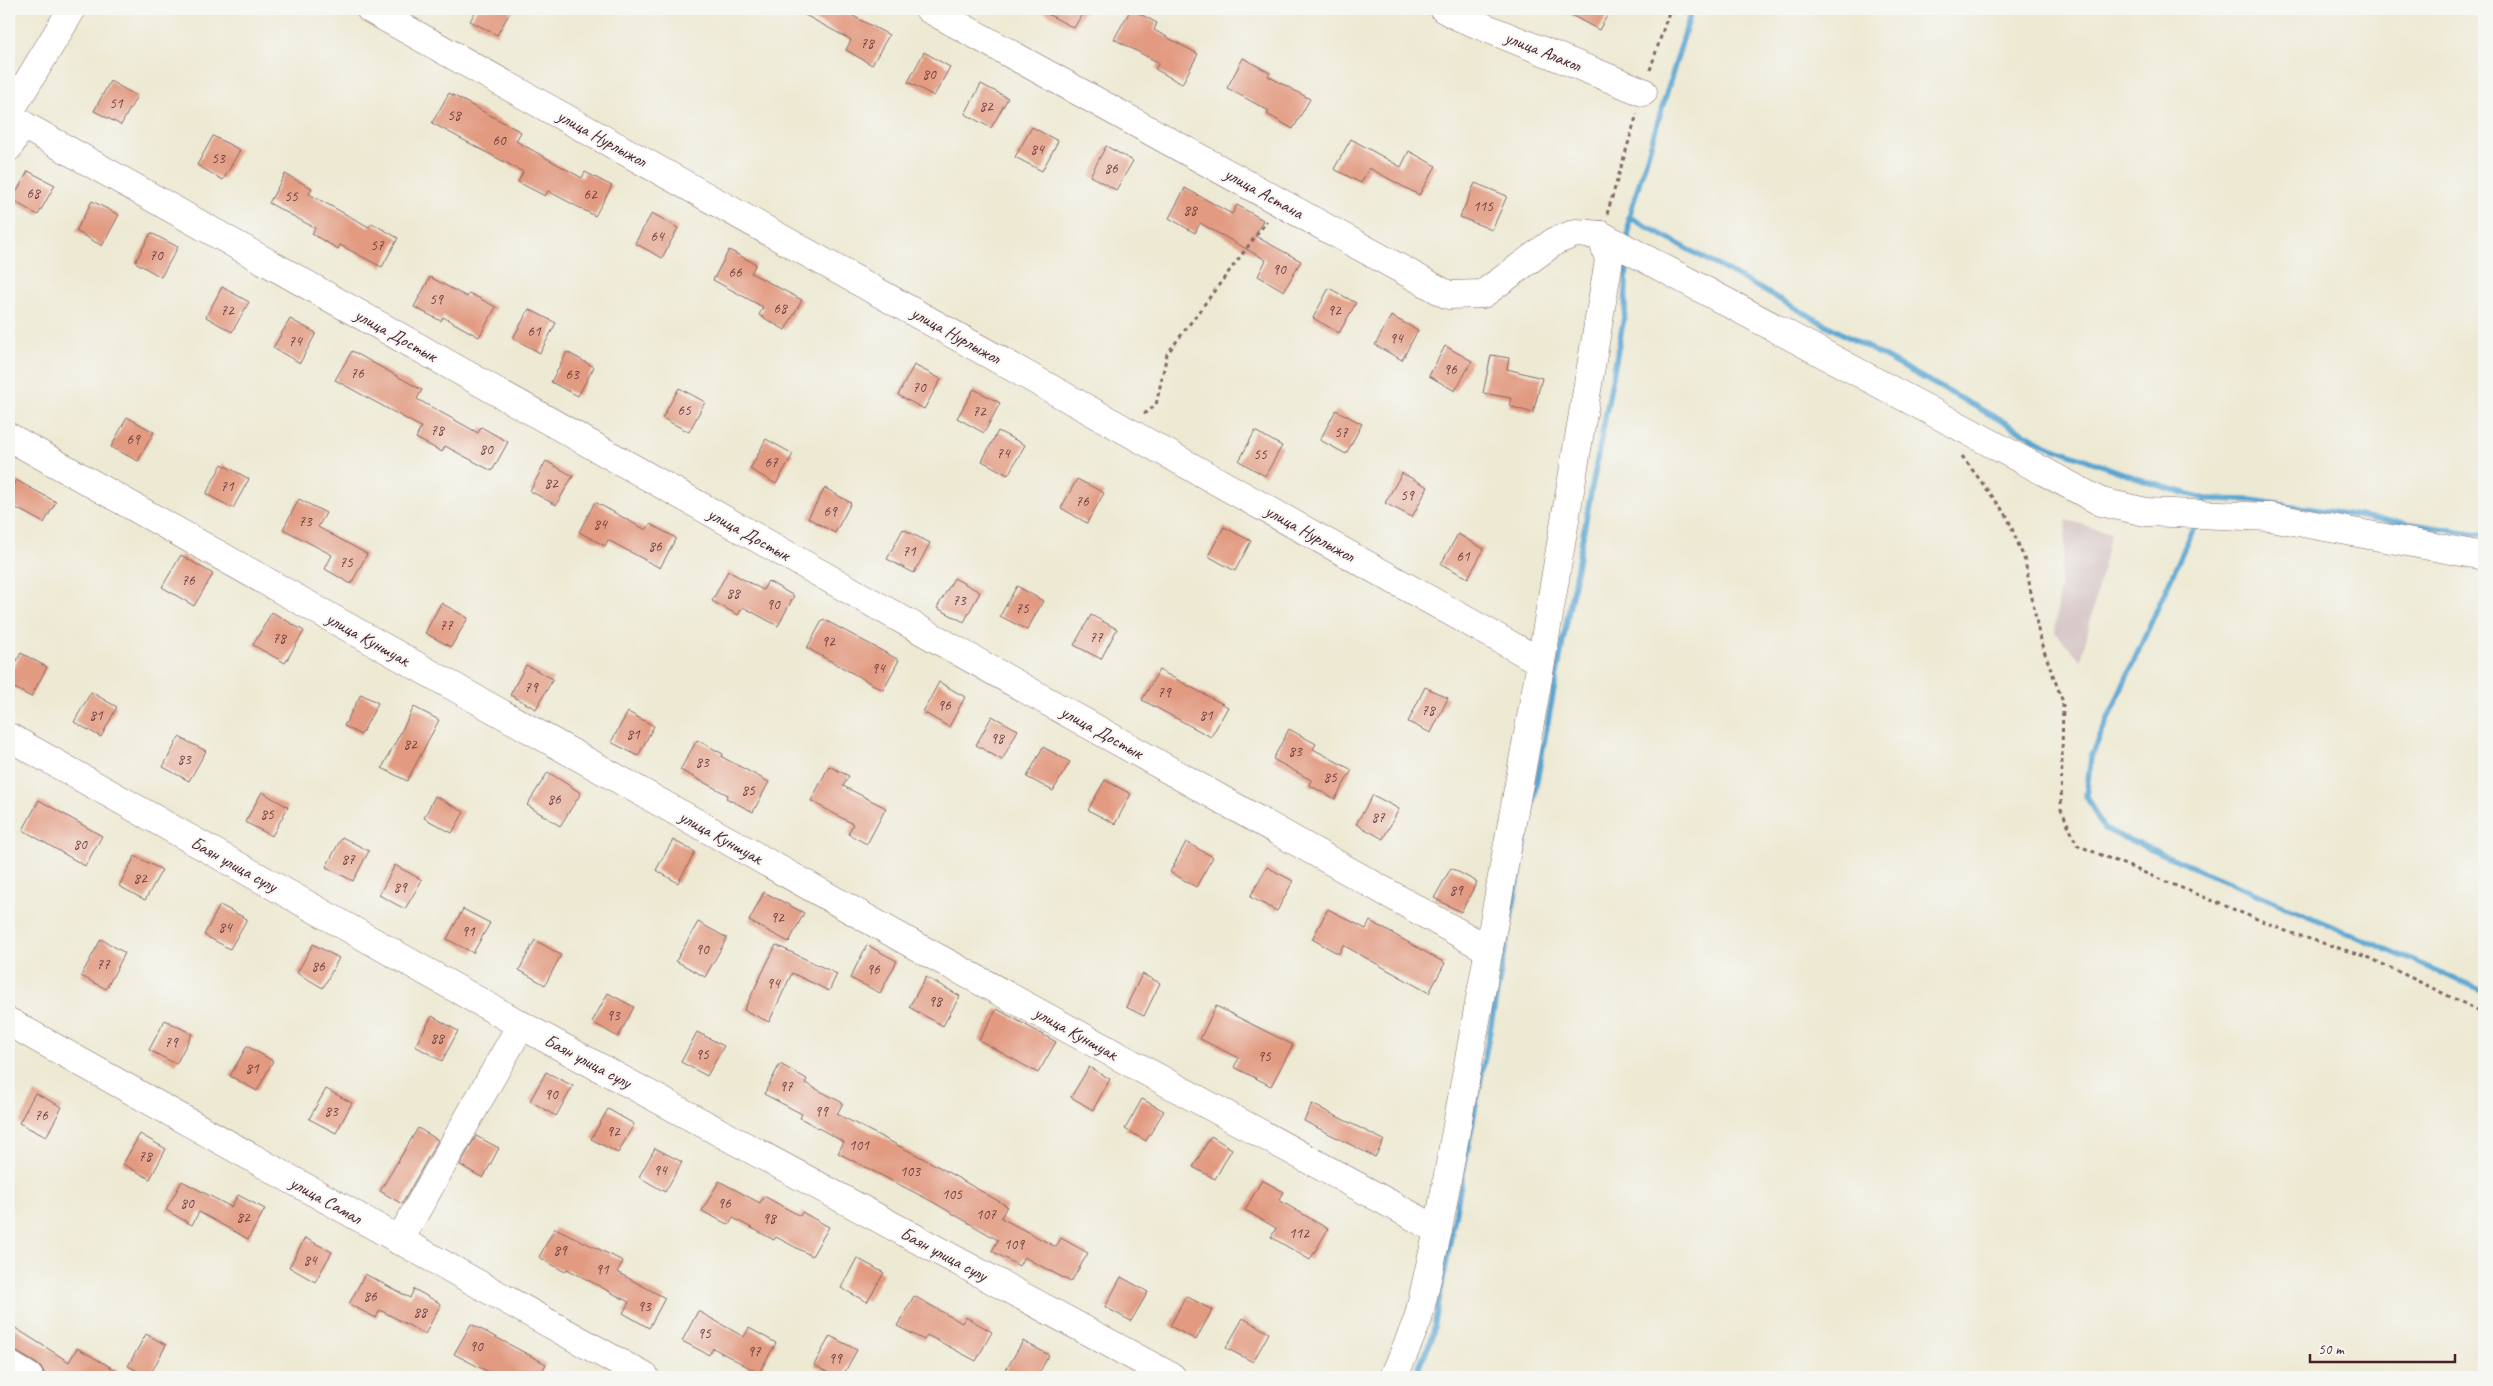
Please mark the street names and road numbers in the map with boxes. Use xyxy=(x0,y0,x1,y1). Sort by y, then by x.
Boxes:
street label: улица Алакол xyxy=(1501,26,1586,77)
street label: улица Нурлыжол xyxy=(553,104,652,172)
street label: улица Астана xyxy=(1220,162,1309,224)
street label: улица Нурлыжол xyxy=(907,301,1006,369)
street label: улица Достык xyxy=(350,303,443,368)
street label: улица Нурлыжол xyxy=(1261,499,1360,567)
street label: улица Достык xyxy=(703,502,796,567)
street label: улица Куншуак xyxy=(322,607,415,672)
street label: улица Достык xyxy=(1056,700,1149,765)
street label: улица Куншуак xyxy=(675,805,768,870)
street label: Баян улица сулу xyxy=(187,831,283,898)
street label: улица Куншуак xyxy=(1030,1001,1123,1066)
street label: Баян улица сулу xyxy=(541,1029,637,1094)
street label: улица Самал xyxy=(285,1171,367,1229)
street label: Баян улица сулу xyxy=(897,1222,993,1287)

